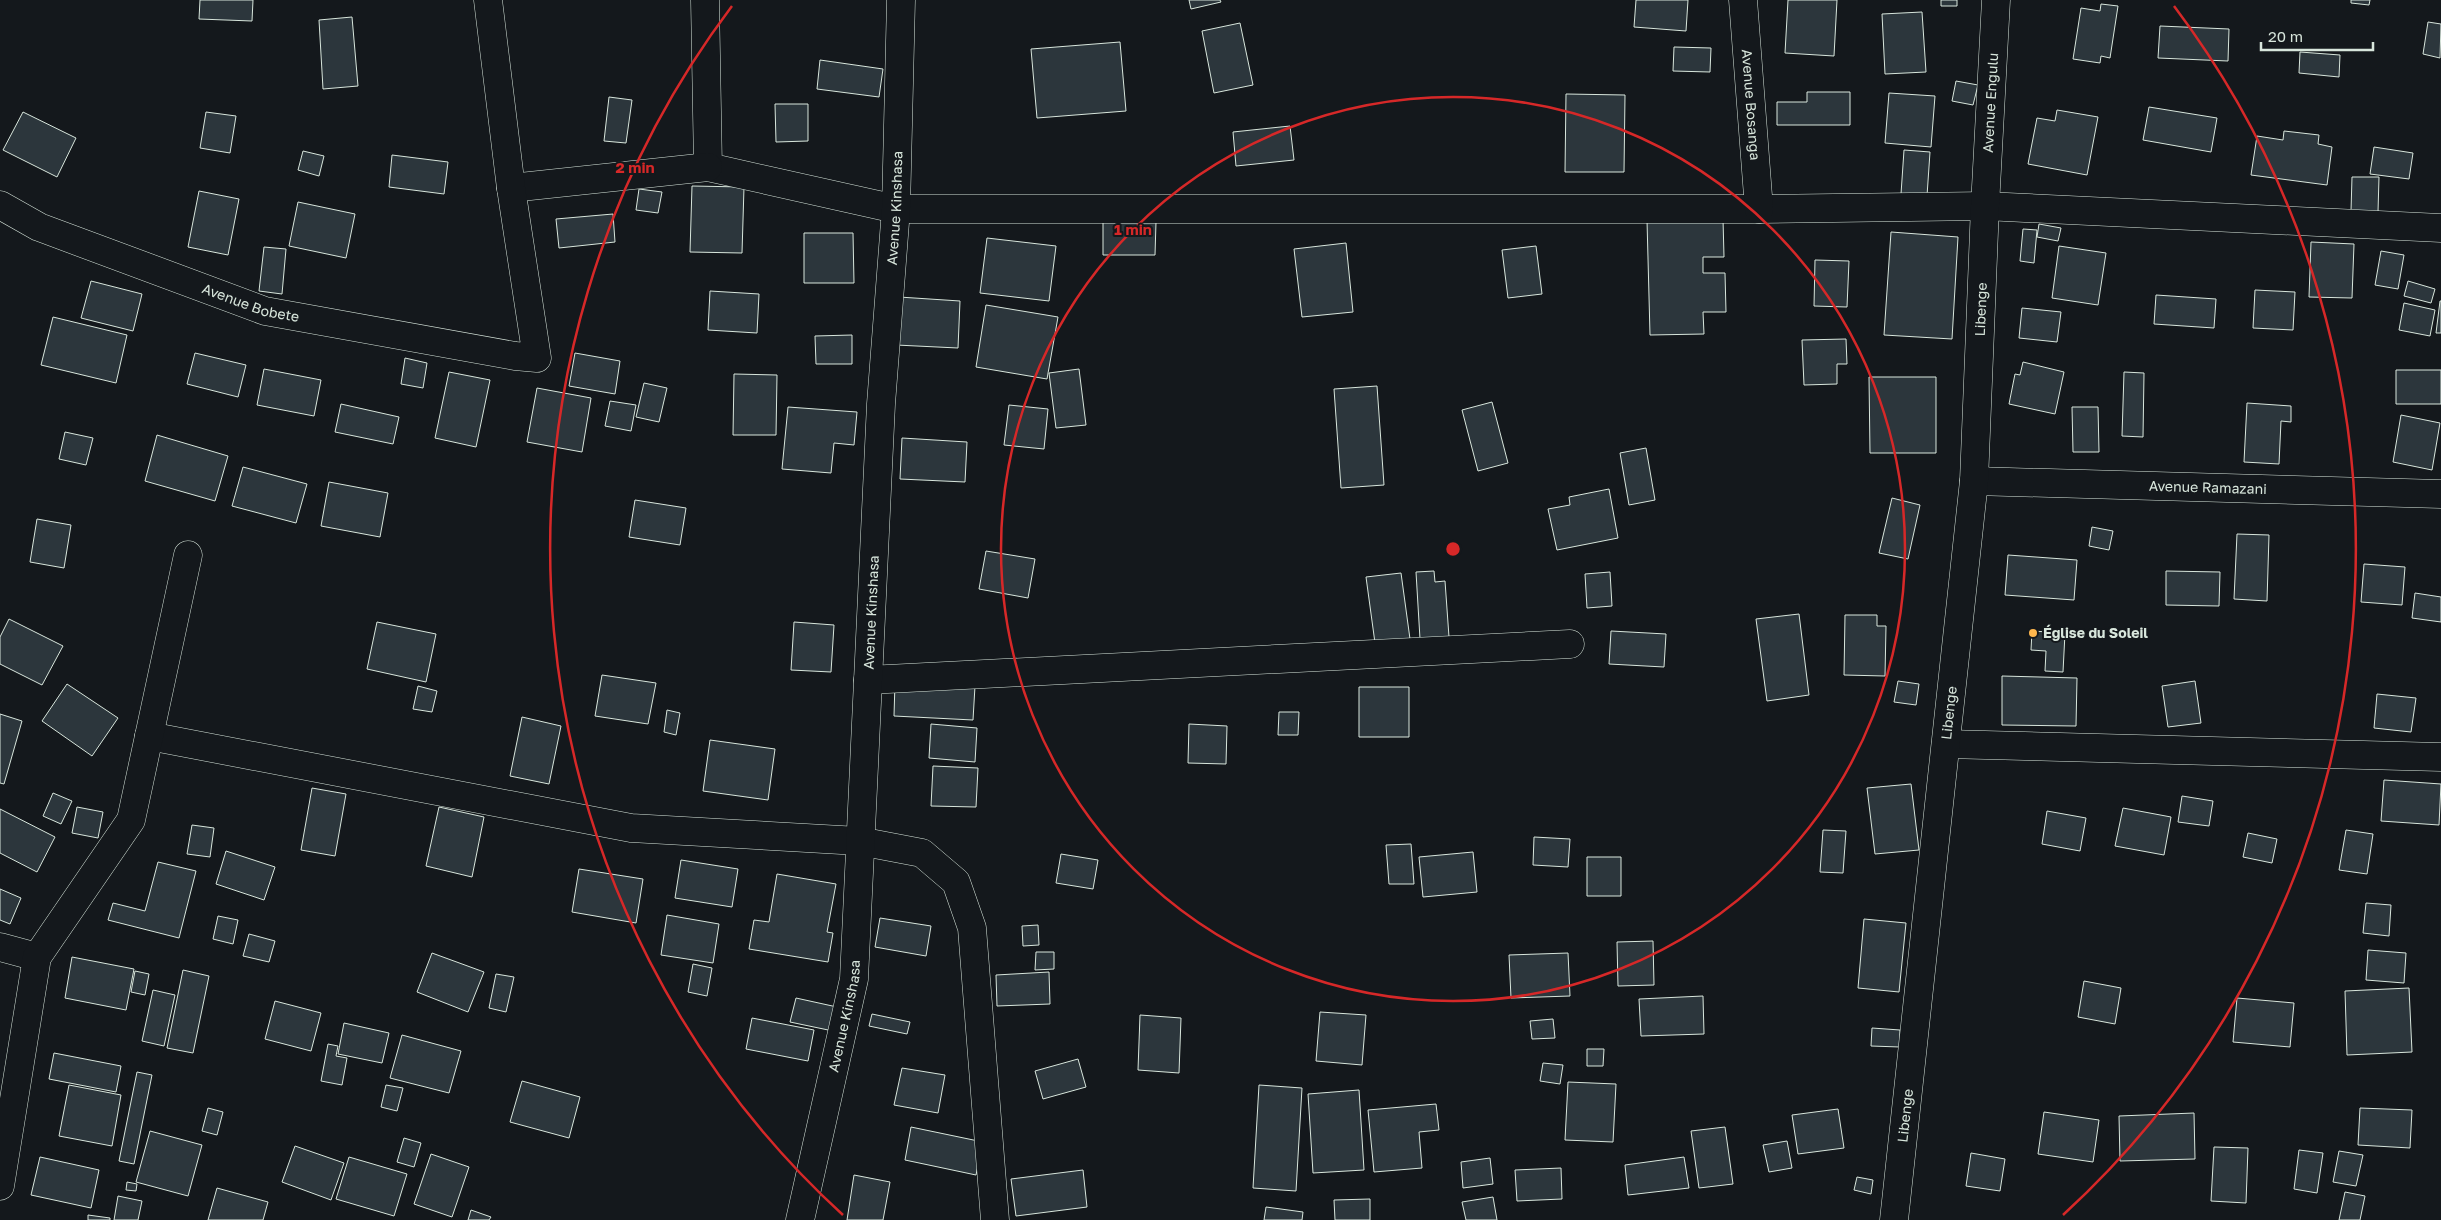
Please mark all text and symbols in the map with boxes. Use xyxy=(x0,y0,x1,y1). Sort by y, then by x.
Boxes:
scale bar xyxy=(2261,20,2374,52)
text: 20 m xyxy=(2268,27,2303,45)
street label: Avenue Bosanga xyxy=(1739,49,1764,161)
street label: Avenue Engulu xyxy=(1979,52,2001,153)
street label: Avenue Kinshasa xyxy=(883,151,905,266)
text: 2 min xyxy=(615,158,655,176)
text: 1 min xyxy=(1114,220,1152,238)
street label: Avenue Bobete xyxy=(200,279,301,325)
street label: Libenge xyxy=(1971,282,1990,337)
street label: Avenue Ramazani xyxy=(2149,477,2267,497)
centre of rings xyxy=(1444,540,1462,558)
street label: Avenue Kinshasa xyxy=(860,555,882,670)
place label: Église du Soleil xyxy=(2043,624,2148,641)
marker: Église du Soleil xyxy=(2027,627,2039,639)
street label: Libenge xyxy=(1937,685,1960,741)
street label: Avenue Kinshasa xyxy=(824,959,863,1074)
street label: Libenge xyxy=(1893,1088,1916,1143)

